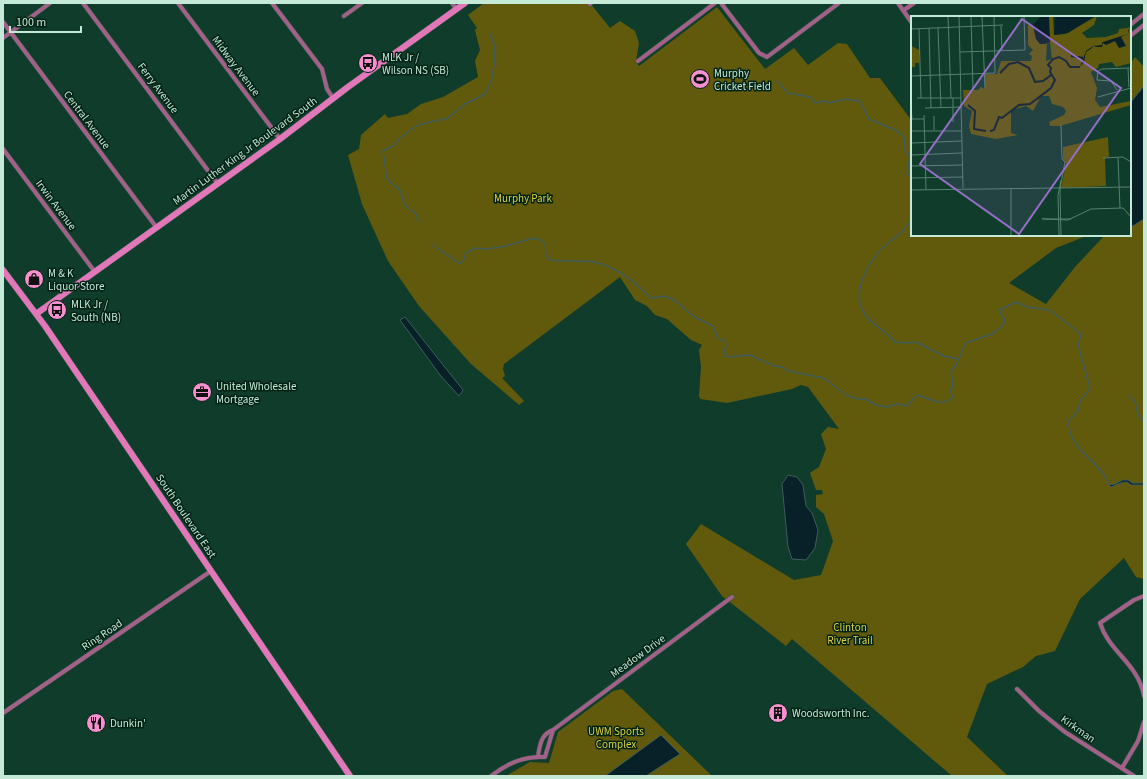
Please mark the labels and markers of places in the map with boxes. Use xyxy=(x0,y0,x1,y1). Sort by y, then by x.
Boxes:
place label: MLK Jr / Wilson NS (SB) xyxy=(382,50,449,78)
bus stop icon: MLK Jr / Wilson NS (SB) xyxy=(357,52,379,74)
place label: Murphy Cricket Field xyxy=(714,66,771,94)
sports icon: Murphy Cricket Field xyxy=(689,68,711,90)
place label: M & K Liquor Store xyxy=(48,266,105,294)
shop icon: M & K Liquor Store xyxy=(23,268,45,290)
place label: MLK Jr / South (NB) xyxy=(71,297,121,325)
bus stop icon: MLK Jr / South (NB) xyxy=(46,299,68,321)
place label: United Wholesale Mortgage xyxy=(216,379,297,407)
office icon: United Wholesale Mortgage xyxy=(191,381,213,403)
building icon: Woodsworth Inc. xyxy=(767,702,789,724)
place label: Woodsworth Inc. xyxy=(792,706,870,721)
restaurant icon: Dunkin' xyxy=(85,712,107,734)
place label: Dunkin' xyxy=(110,716,146,731)

